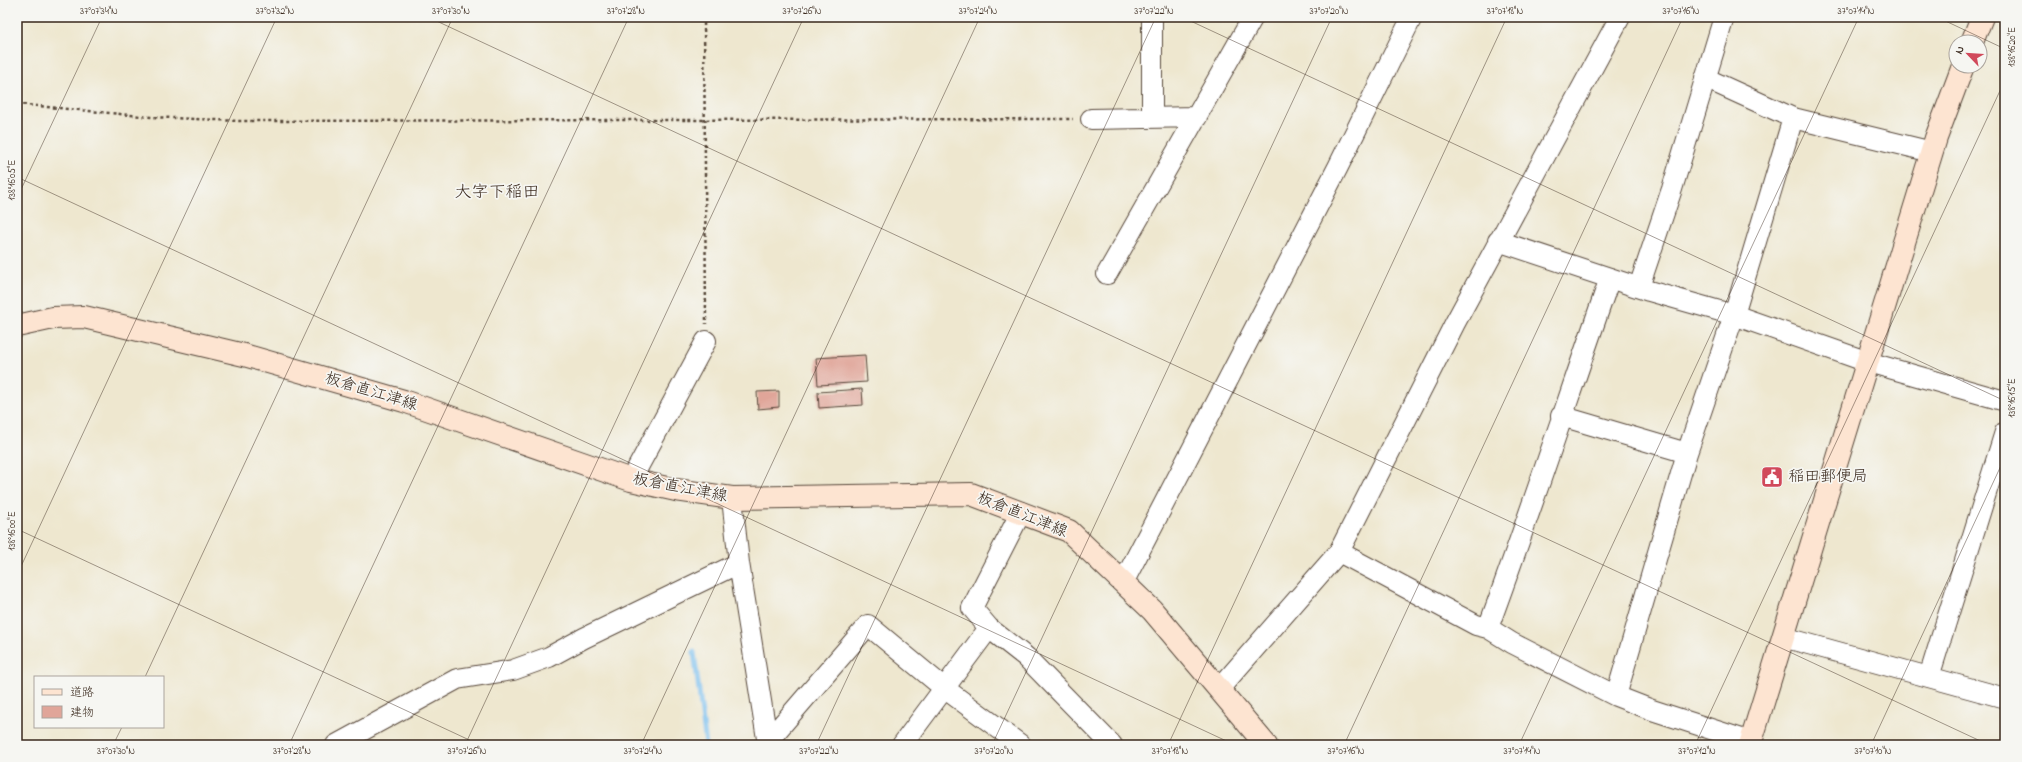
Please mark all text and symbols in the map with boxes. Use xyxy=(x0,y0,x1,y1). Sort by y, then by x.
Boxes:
text: 37°07'34"N xyxy=(80,4,118,19)
text: 37°07'32"N xyxy=(256,4,295,19)
text: 37°07'30"N xyxy=(432,4,470,19)
text: 37°07'28"N xyxy=(607,4,645,19)
text: 37°07'26"N xyxy=(783,4,822,19)
text: 37°07'24"N xyxy=(959,4,998,19)
text: 37°07'22"N xyxy=(1134,4,1174,19)
text: 37°07'20"N xyxy=(1310,4,1349,19)
text: 37°07'18"N xyxy=(1487,4,1523,19)
text: 37°07'16"N xyxy=(1662,4,1700,19)
text: 37°07'14"N xyxy=(1838,4,1875,19)
text: 138°16'20"E xyxy=(2005,27,2020,67)
north arrow xyxy=(1948,34,1988,74)
text: N xyxy=(1951,43,1969,57)
text: 138°16'05"E xyxy=(5,160,20,200)
district label: 大字下稲田 xyxy=(455,180,540,205)
street label: 板倉直江津線 xyxy=(322,366,420,418)
text: 138°16'15"E xyxy=(2005,378,2020,418)
public building icon: 稲田郵便局 xyxy=(1759,464,1785,490)
place label: 稲田郵便局 xyxy=(1788,465,1868,489)
street label: 板倉直江津線 xyxy=(631,467,729,509)
street label: 板倉直江津線 xyxy=(973,486,1071,544)
text: 138°16'00"E xyxy=(5,511,20,551)
legend xyxy=(34,676,164,728)
text: 道路 xyxy=(70,684,94,702)
text: 建物 xyxy=(70,704,94,722)
text: 37°07'30"N xyxy=(97,744,135,759)
text: 37°07'28"N xyxy=(273,744,311,759)
text: 37°07'26"N xyxy=(448,744,487,759)
text: 37°07'24"N xyxy=(624,744,663,759)
text: 37°07'22"N xyxy=(799,744,839,759)
text: 37°07'20"N xyxy=(975,744,1014,759)
text: 37°07'18"N xyxy=(1152,744,1188,759)
text: 37°07'16"N xyxy=(1327,744,1365,759)
text: 37°07'14"N xyxy=(1504,744,1541,759)
text: 37°07'12"N xyxy=(1678,744,1716,759)
text: 37°07'10"N xyxy=(1854,744,1892,759)

